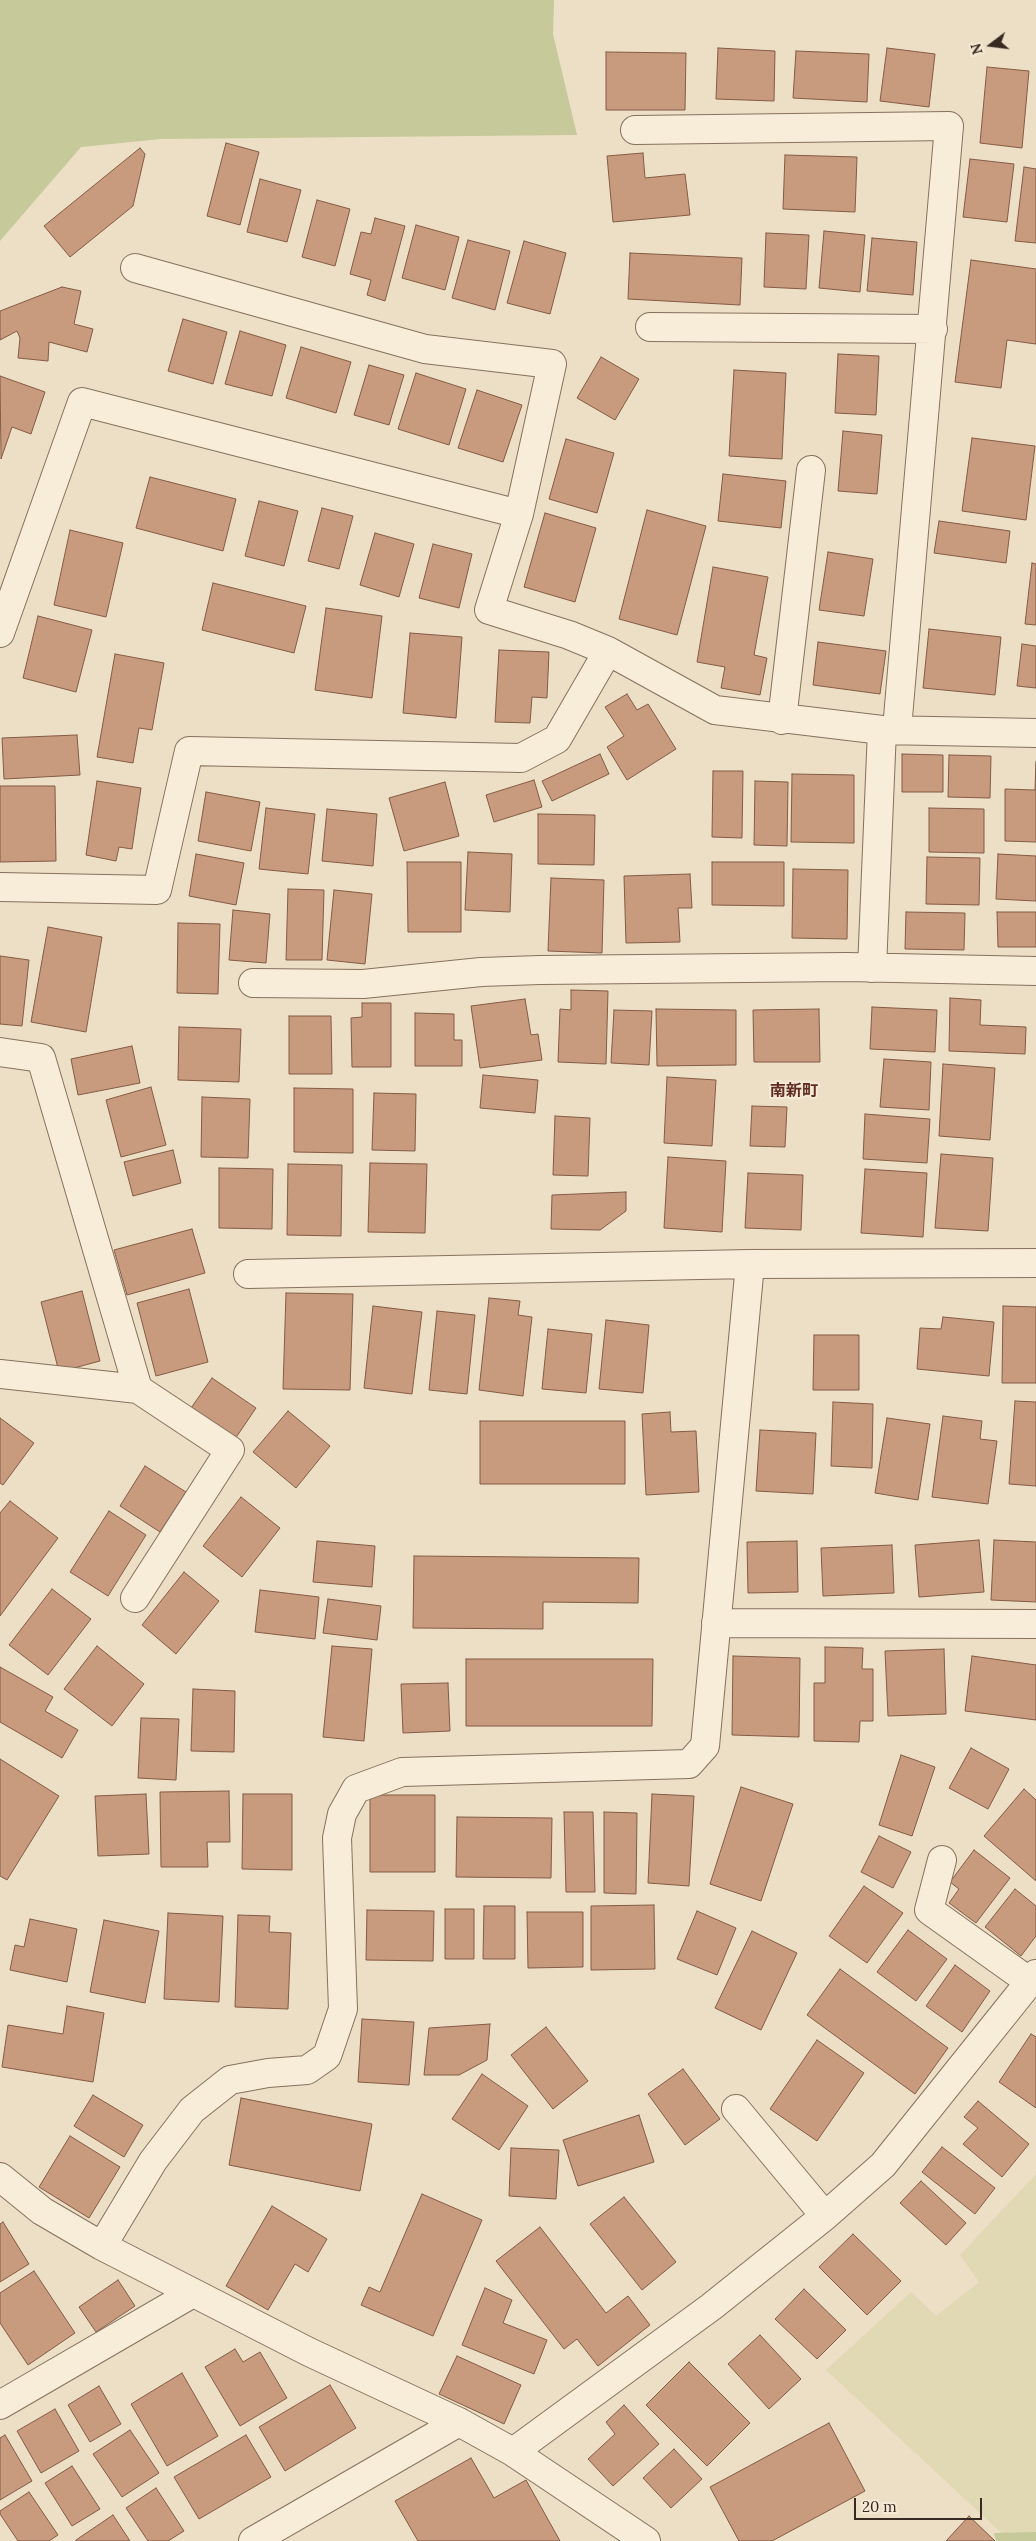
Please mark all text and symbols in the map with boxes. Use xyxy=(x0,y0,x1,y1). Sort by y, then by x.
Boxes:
north arrow xyxy=(966,20,1016,70)
text: N xyxy=(966,41,987,56)
district label: 南新町 xyxy=(770,1081,818,1101)
scale bar xyxy=(856,2488,984,2520)
text: 20 m xyxy=(862,2497,897,2516)

